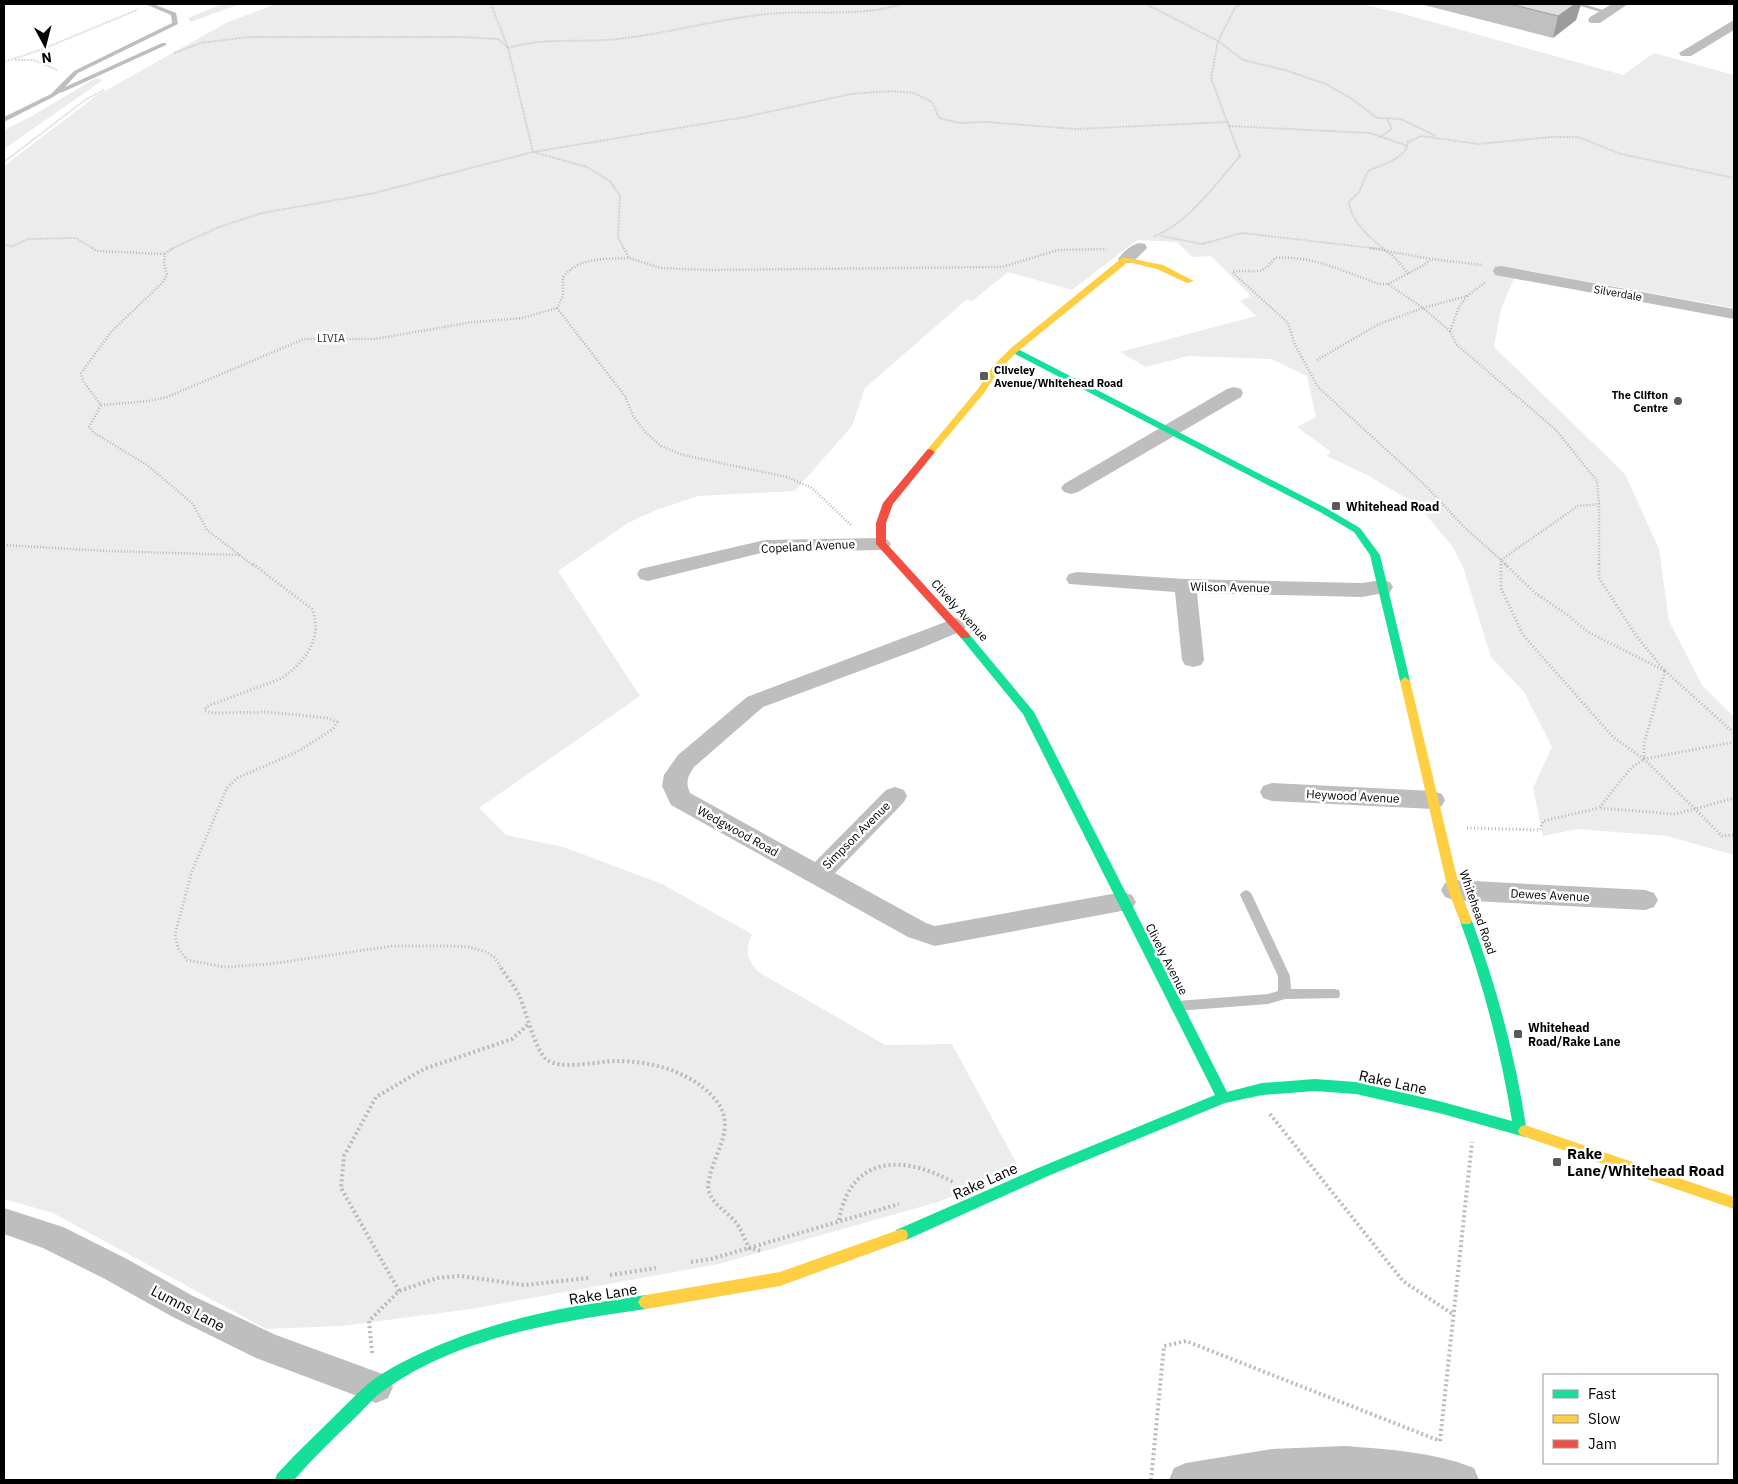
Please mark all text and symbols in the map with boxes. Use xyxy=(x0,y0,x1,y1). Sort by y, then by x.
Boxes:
north arrow xyxy=(20,20,70,70)
text: N xyxy=(40,48,53,67)
street label: Silverdale xyxy=(1593,282,1643,304)
park label: LIVIA xyxy=(317,331,345,345)
place label: Cliveley Avenue/Whitehead Road xyxy=(994,363,1123,390)
marker: Cliveley Avenue/Whitehead Road xyxy=(978,370,990,382)
place label: The Clifton Centre xyxy=(1612,388,1668,415)
marker: The Clifton Centre xyxy=(1672,395,1684,407)
place label: Whitehead Road xyxy=(1346,499,1439,514)
marker: Whitehead Road xyxy=(1330,500,1342,512)
street label: Copeland Avenue xyxy=(761,536,856,556)
street label: Clively Avenue xyxy=(928,576,992,644)
street label: Wilson Avenue xyxy=(1190,579,1270,595)
street label: Heywood Avenue xyxy=(1306,786,1400,806)
street label: Simpson Avenue xyxy=(819,798,893,872)
street label: Wedgwood Road xyxy=(695,803,781,859)
street label: Whitehead Road xyxy=(1457,868,1499,956)
street label: Dewes Avenue xyxy=(1510,885,1590,905)
street label: Clively Avenue xyxy=(1143,921,1192,998)
place label: Whitehead Road/Rake Lane xyxy=(1528,1020,1621,1049)
marker: Whitehead Road/Rake Lane xyxy=(1512,1028,1524,1040)
street label: Rake Lane xyxy=(1357,1066,1429,1098)
place label: Rake Lane/Whitehead Road xyxy=(1567,1144,1724,1180)
marker: Rake Lane/Whitehead Road xyxy=(1551,1156,1563,1168)
street label: Rake Lane xyxy=(950,1158,1020,1204)
street label: Rake Lane xyxy=(567,1279,639,1309)
street label: Lumns Lane xyxy=(148,1281,228,1335)
legend xyxy=(1543,1374,1718,1464)
text: Fast xyxy=(1588,1384,1616,1403)
text: Slow xyxy=(1588,1409,1621,1428)
text: Jam xyxy=(1588,1434,1617,1453)

